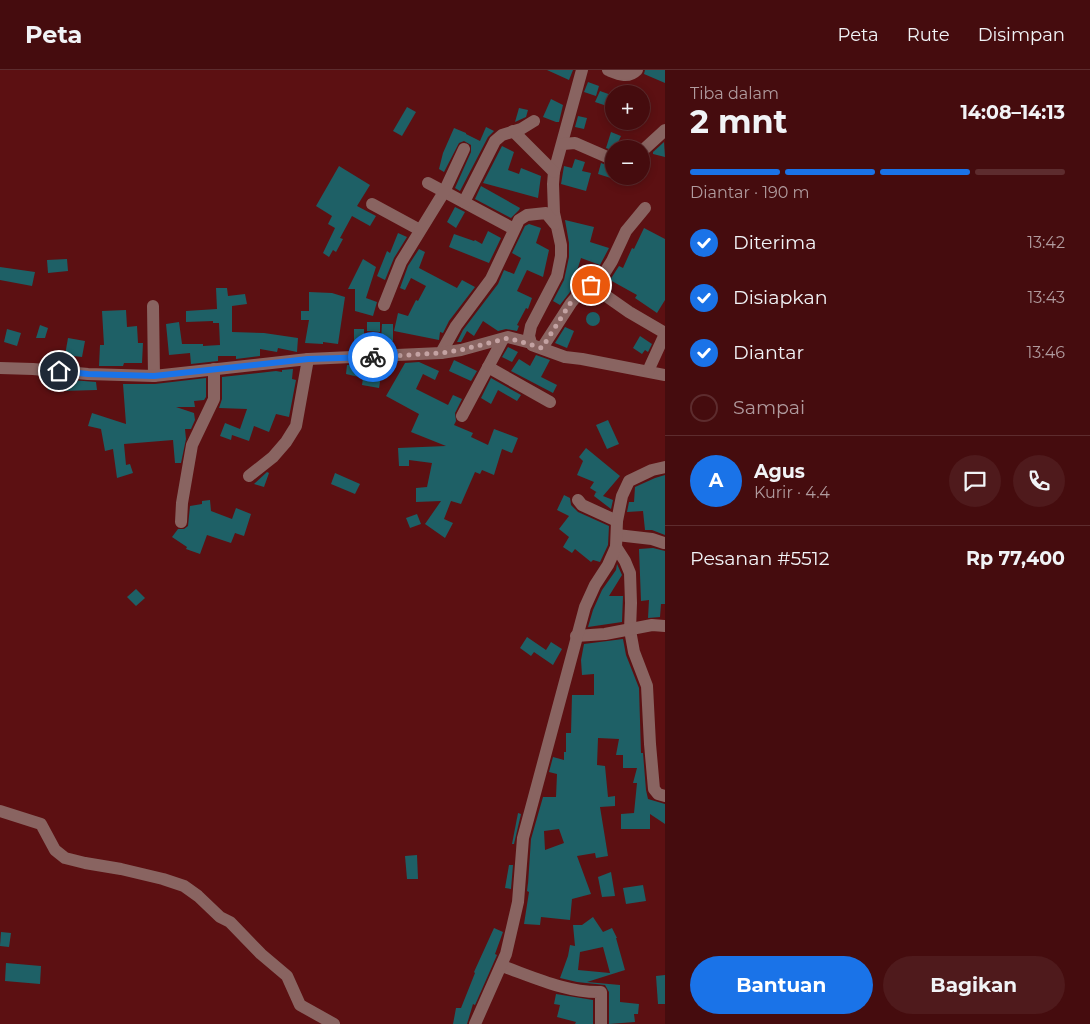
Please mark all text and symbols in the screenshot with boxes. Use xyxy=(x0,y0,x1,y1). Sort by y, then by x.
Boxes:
text: Peta xyxy=(25,20,82,49)
text: Peta xyxy=(838,24,879,46)
text: Rute xyxy=(907,24,950,46)
text: Disimpan xyxy=(978,24,1065,46)
text: Tiba dalam xyxy=(690,84,779,103)
map controls xyxy=(605,85,650,185)
button: + xyxy=(605,85,650,130)
text: 14:08–14:13 xyxy=(960,101,1065,124)
text: 2 mnt xyxy=(690,102,788,141)
button: − xyxy=(605,140,650,185)
text: Diantar · 190 m xyxy=(690,183,810,202)
icon: check xyxy=(690,229,718,257)
text: Diterima xyxy=(733,231,816,254)
text: 13:42 xyxy=(1027,233,1065,252)
pin xyxy=(570,264,612,306)
icon: bag xyxy=(577,271,605,299)
icon: check xyxy=(690,284,718,312)
text: Disiapkan xyxy=(733,286,828,309)
text: 13:43 xyxy=(1027,288,1065,307)
courier xyxy=(348,332,398,382)
icon: check xyxy=(690,339,718,367)
text: Diantar xyxy=(733,341,804,364)
icon: bike xyxy=(359,343,387,371)
text: 13:46 xyxy=(1026,343,1065,362)
pin xyxy=(38,350,80,392)
icon: home xyxy=(45,357,73,385)
text: Sampai xyxy=(733,396,805,419)
button: chat xyxy=(949,455,1001,507)
button: phone xyxy=(1013,455,1065,507)
text: Agus xyxy=(754,460,805,483)
text: A xyxy=(709,469,723,492)
text: Kurir · 4.4 xyxy=(754,483,830,502)
text: Pesanan #5512 xyxy=(690,547,830,570)
text: Rp 77,400 xyxy=(966,547,1065,570)
button: Bantuan xyxy=(690,956,873,1014)
button: Bagikan xyxy=(883,956,1065,1014)

